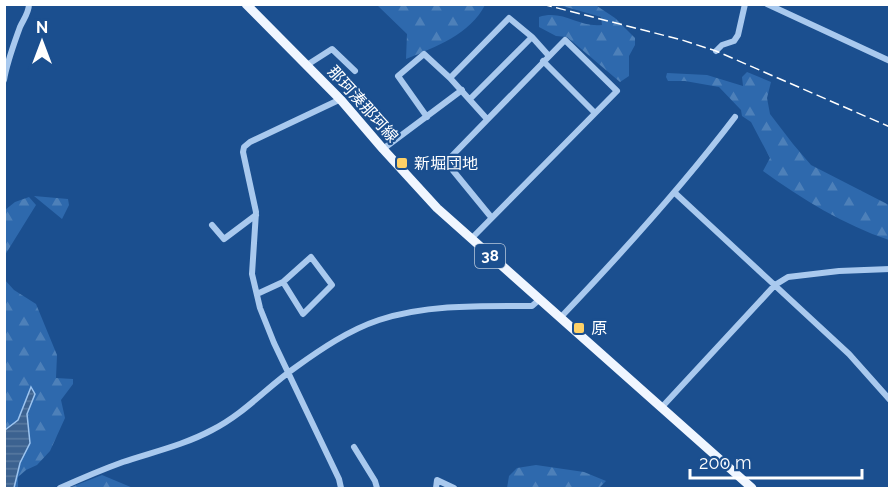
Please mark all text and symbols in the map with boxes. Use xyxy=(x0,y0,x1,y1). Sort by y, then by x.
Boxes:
north arrow xyxy=(12,12,72,72)
text: N xyxy=(36,18,48,37)
street label: 那珂湊那珂線 xyxy=(324,62,402,146)
place label: 新堀団地 xyxy=(414,154,478,173)
marker: 新堀団地 xyxy=(395,156,409,170)
road number: 38 xyxy=(475,244,505,268)
place label: 原 xyxy=(591,319,607,338)
marker: 原 xyxy=(572,321,586,335)
scale bar xyxy=(690,442,862,480)
text: 200 m xyxy=(699,452,752,473)

